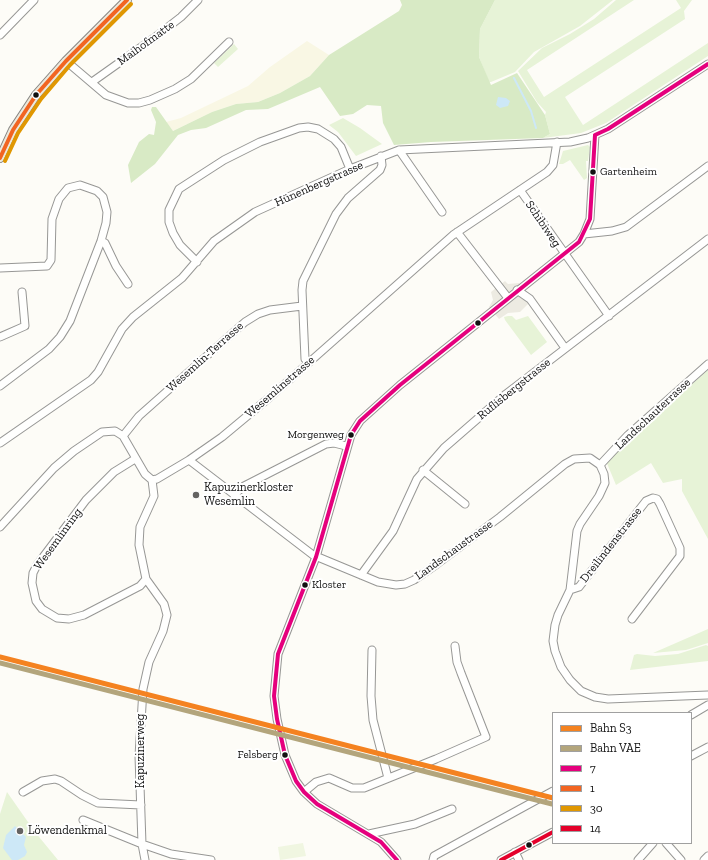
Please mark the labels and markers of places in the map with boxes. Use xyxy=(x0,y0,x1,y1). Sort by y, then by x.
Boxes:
unlabelled marker xyxy=(31,90,41,100)
place label: Gartenheim xyxy=(600,165,657,179)
marker: Gartenheim xyxy=(588,167,598,177)
unlabelled marker xyxy=(473,318,483,328)
place label: Morgenweg xyxy=(287,428,344,442)
marker: Morgenweg xyxy=(346,430,356,440)
place label: Kapuzinerkloster Wesemlin xyxy=(204,481,293,509)
marker: Kapuzinerkloster Wesemlin xyxy=(191,490,201,500)
place label: Kloster xyxy=(312,578,346,592)
marker: Kloster xyxy=(300,580,310,590)
place label: Felsberg xyxy=(237,748,278,762)
marker: Felsberg xyxy=(280,750,290,760)
place label: Löwendenkmal xyxy=(28,824,107,838)
marker: Löwendenkmal xyxy=(15,826,25,836)
unlabelled marker xyxy=(524,840,534,850)

